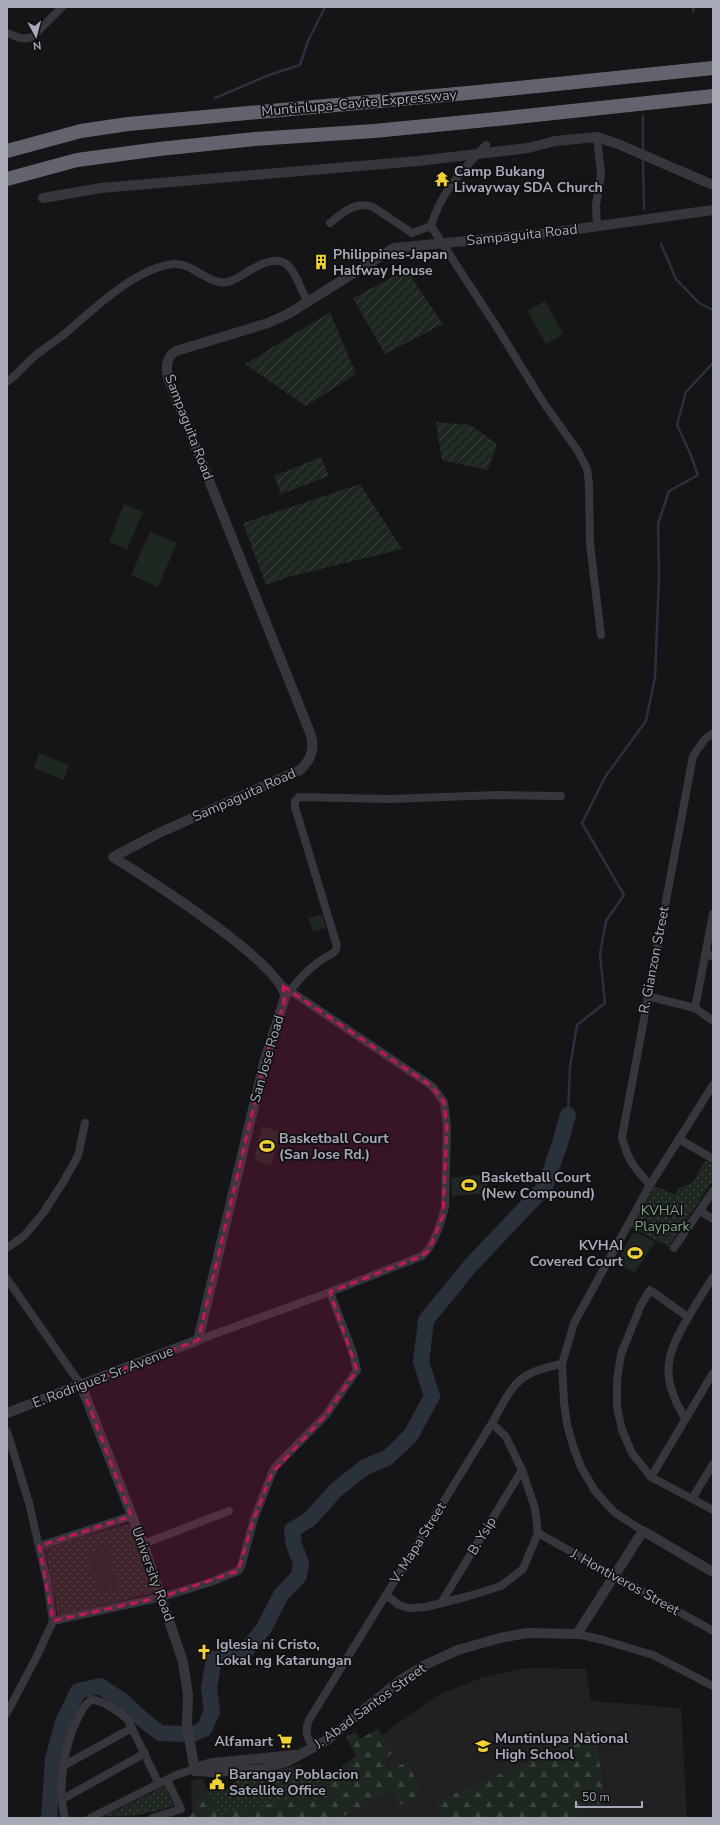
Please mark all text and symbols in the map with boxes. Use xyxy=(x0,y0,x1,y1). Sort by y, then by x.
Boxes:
north arrow xyxy=(16,16,56,56)
text: N xyxy=(32,37,42,53)
street label: Muntinlupa-Cavite Expressway xyxy=(261,85,458,121)
place label: Camp Bukang Liwayway SDA Church xyxy=(454,162,603,197)
temple icon: Camp Bukang Liwayway SDA Church xyxy=(433,170,451,188)
street label: Sampaguita Road xyxy=(466,220,578,250)
place label: Philippines-Japan Halfway House xyxy=(333,245,447,280)
building icon: Philippines-Japan Halfway House xyxy=(312,253,330,271)
street label: Sampaguita Road xyxy=(160,372,218,482)
street label: Sampaguita Road xyxy=(189,764,299,826)
street label: R. Gianzon Street xyxy=(634,905,674,1015)
street label: San Jose Road xyxy=(245,1013,289,1105)
place label: Basketball Court (San Jose Rd.) xyxy=(279,1129,389,1164)
sports icon: Basketball Court (San Jose Rd.) xyxy=(258,1137,276,1155)
place label: Basketball Court (New Compound) xyxy=(481,1168,595,1203)
sports icon: Basketball Court (New Compound) xyxy=(460,1176,478,1194)
park label: KVHAI Playpark xyxy=(634,1201,691,1236)
place label: KVHAI Covered Court xyxy=(530,1236,624,1271)
sports icon: KVHAI Covered Court xyxy=(626,1244,644,1262)
street label: E. Rodriguez Sr. Avenue xyxy=(30,1341,176,1413)
street label: V. Mapa Street xyxy=(385,1499,451,1588)
street label: B. Ysip xyxy=(463,1513,501,1559)
street label: University Road xyxy=(127,1524,179,1624)
street label: J. Hontiveros Street xyxy=(566,1544,683,1620)
place label: Iglesia ni Cristo, Lokal ng Katarungan xyxy=(216,1635,352,1670)
church icon: Iglesia ni Cristo, Lokal ng Katarungan xyxy=(195,1643,213,1661)
street label: J. Abad Santos Street xyxy=(309,1659,430,1754)
place label: Muntinlupa National High School xyxy=(495,1729,629,1764)
place label: Alfamart xyxy=(214,1732,274,1751)
supermarket icon: Alfamart xyxy=(276,1732,294,1750)
school or university icon: Muntinlupa National High School xyxy=(474,1737,492,1755)
place label: Barangay Poblacion Satellite Office xyxy=(229,1765,359,1800)
public building icon: Barangay Poblacion Satellite Office xyxy=(208,1773,226,1791)
scale bar xyxy=(576,1783,642,1809)
text: 50 m xyxy=(582,1789,610,1805)

